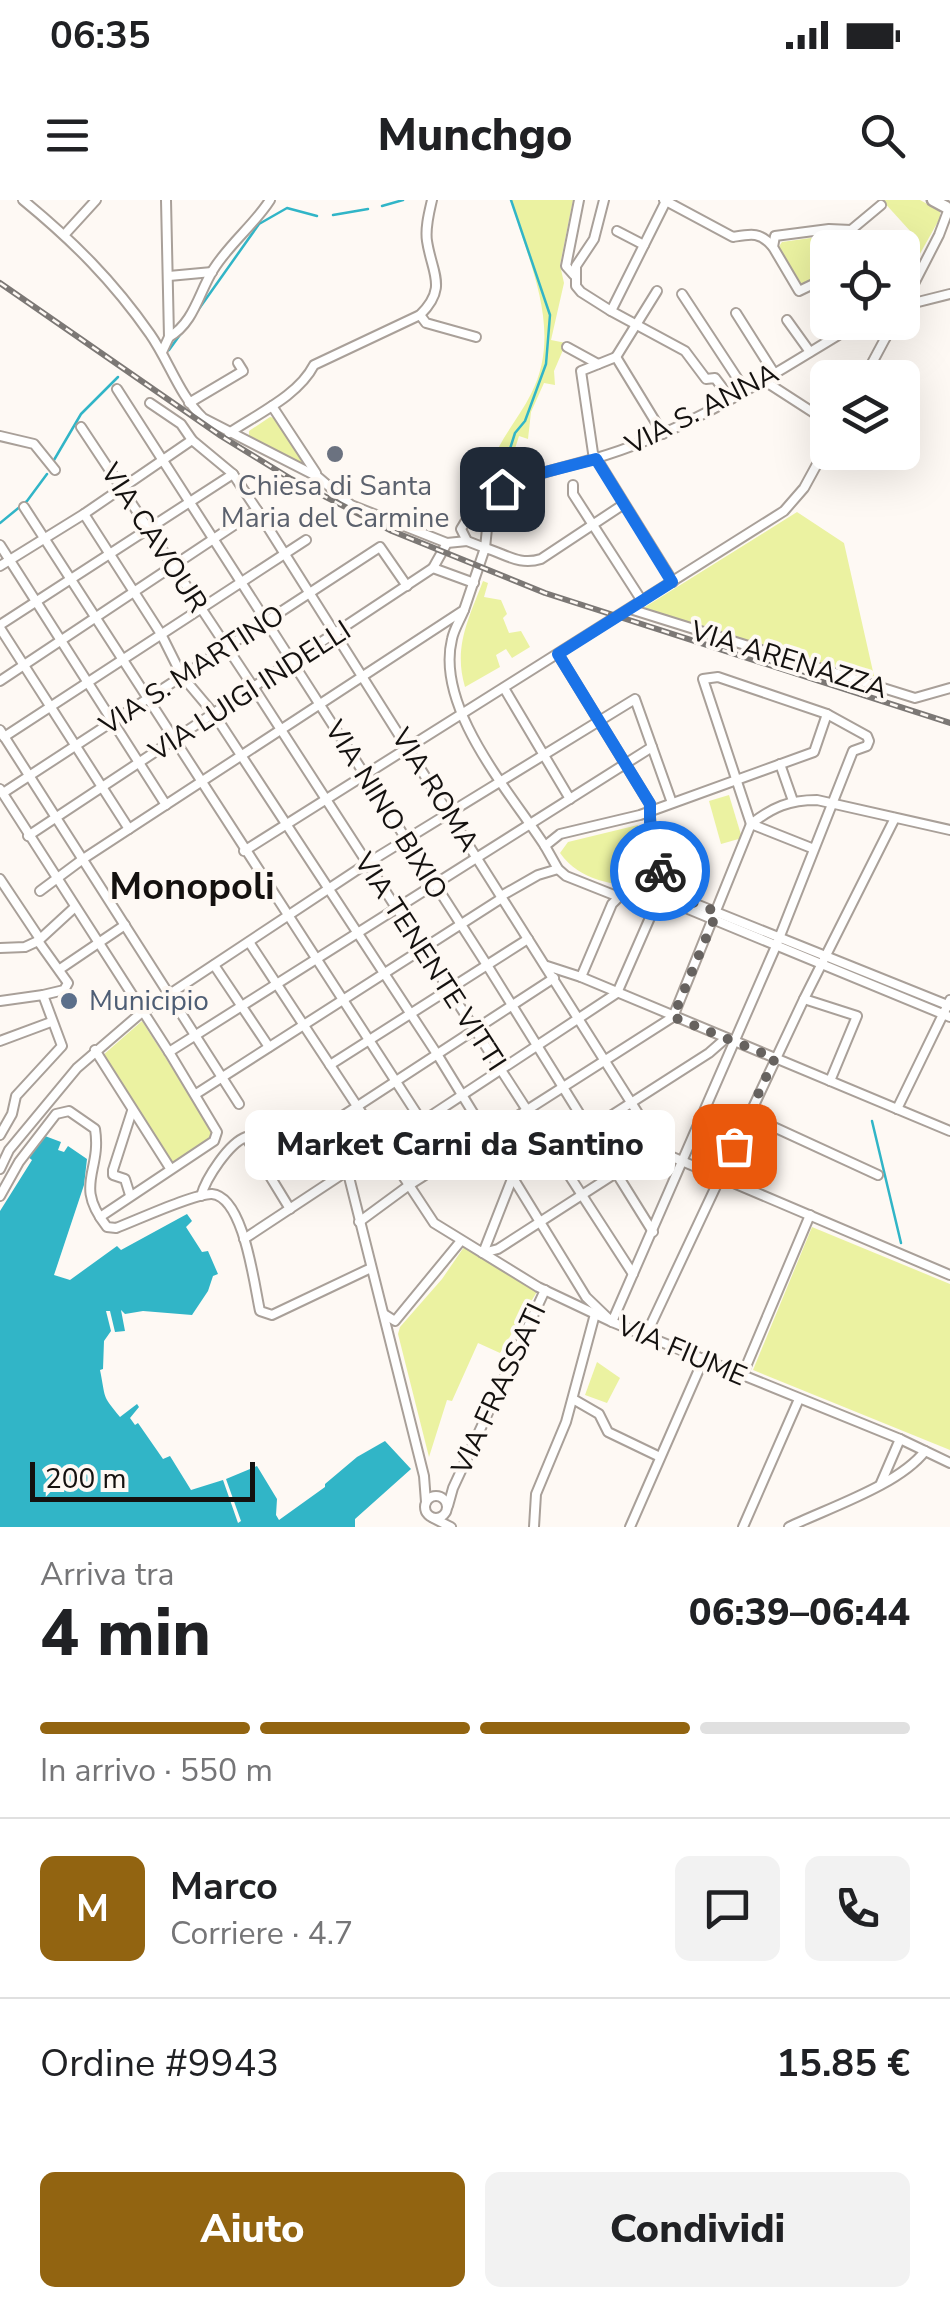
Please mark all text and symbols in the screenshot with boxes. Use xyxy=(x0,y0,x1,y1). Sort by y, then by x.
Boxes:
text: 06:35 xyxy=(50,10,151,61)
text: Munchgo xyxy=(377,105,573,166)
icon: menu xyxy=(40,108,95,163)
icon: search xyxy=(855,108,910,163)
map controls xyxy=(810,230,920,470)
button: locate xyxy=(810,230,920,340)
street label: VIA S. ANNA xyxy=(618,354,785,464)
button: layers xyxy=(810,360,920,470)
marker: Chiesa di Santa Maria del Carmine xyxy=(324,443,346,465)
pin xyxy=(460,447,545,532)
street label: VIA CAVOUR xyxy=(91,455,216,620)
icon: home xyxy=(475,462,530,517)
place label: Chiesa di Santa Maria del Carmine xyxy=(221,467,449,537)
street label: VIA S. MARTINO xyxy=(91,596,292,745)
street label: VIA LUIGI INDELLI xyxy=(141,612,358,771)
street label: VIA ARENAZZA xyxy=(685,612,892,708)
street label: VIA NINO BIXIO xyxy=(315,712,456,907)
street label: VIA ROMA xyxy=(382,720,488,859)
courier xyxy=(610,821,710,921)
icon: bike xyxy=(633,844,688,899)
street label: VIA TENENTE VITTI xyxy=(345,845,515,1078)
district label: Monopoli xyxy=(109,861,275,912)
place label: Municipio xyxy=(89,982,209,1020)
marker: Municipio xyxy=(58,990,80,1012)
pin xyxy=(692,1104,777,1189)
callout: Market Carni da Santino xyxy=(244,1111,674,1181)
icon: bag xyxy=(707,1119,762,1174)
text: Market Carni da Santino xyxy=(276,1123,644,1166)
street label: VIA FRASSATI xyxy=(442,1297,555,1482)
street label: VIA FIUME xyxy=(610,1306,753,1395)
scale bar xyxy=(30,1457,255,1502)
text: 200 m xyxy=(45,1460,127,1498)
text: Arriva tra xyxy=(40,1553,174,1596)
text: 06:39–06:44 xyxy=(689,1587,910,1638)
text: 4 min xyxy=(40,1589,211,1678)
text: In arrivo · 550 m xyxy=(40,1749,273,1792)
button: chat xyxy=(675,1856,780,1961)
button: phone xyxy=(805,1856,910,1961)
text: Marco xyxy=(170,1861,278,1912)
text: M xyxy=(76,1883,109,1934)
text: Corriere · 4.7 xyxy=(170,1912,353,1955)
text: Ordine #9943 xyxy=(40,2038,279,2089)
text: 15.85 € xyxy=(776,2038,910,2089)
button: Aiuto xyxy=(40,2172,465,2287)
button: Condividi xyxy=(485,2172,910,2287)

